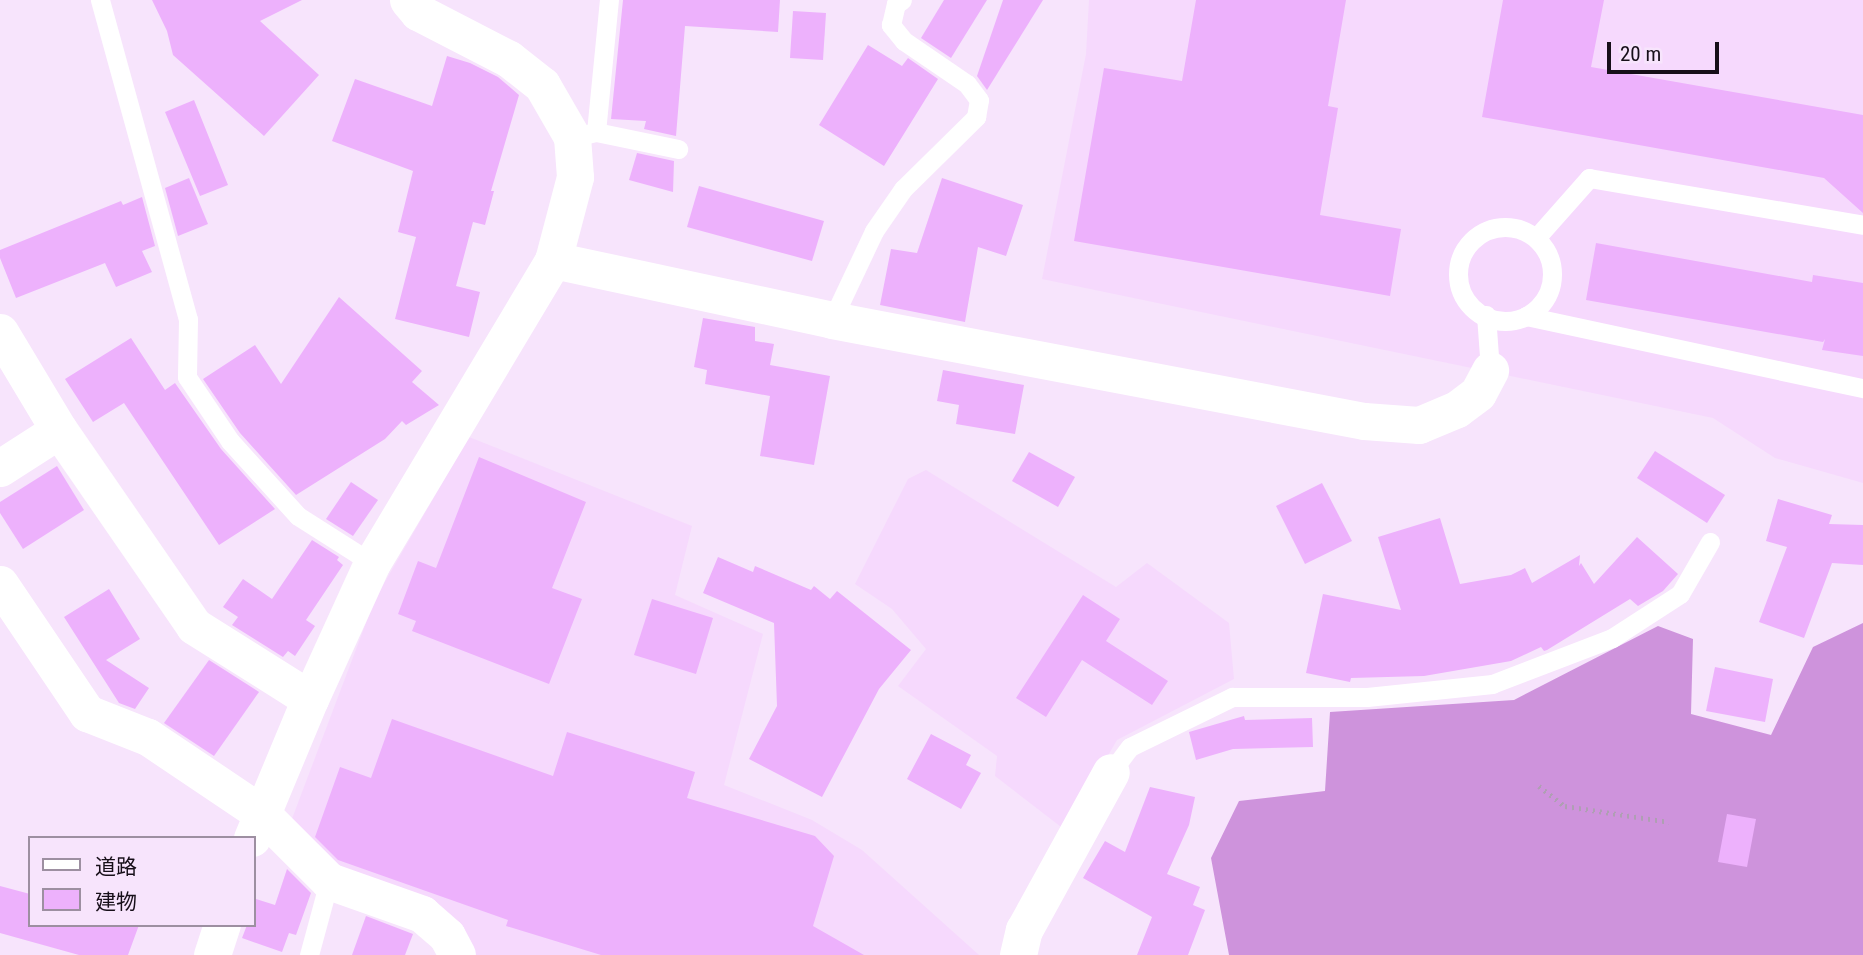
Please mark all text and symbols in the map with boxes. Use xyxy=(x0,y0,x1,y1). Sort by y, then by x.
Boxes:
scale bar xyxy=(1611,28,1723,72)
text: 20 m xyxy=(1620,42,1661,66)
legend xyxy=(28,836,256,927)
text: 道路 xyxy=(95,855,137,879)
text: 建物 xyxy=(95,890,137,914)

